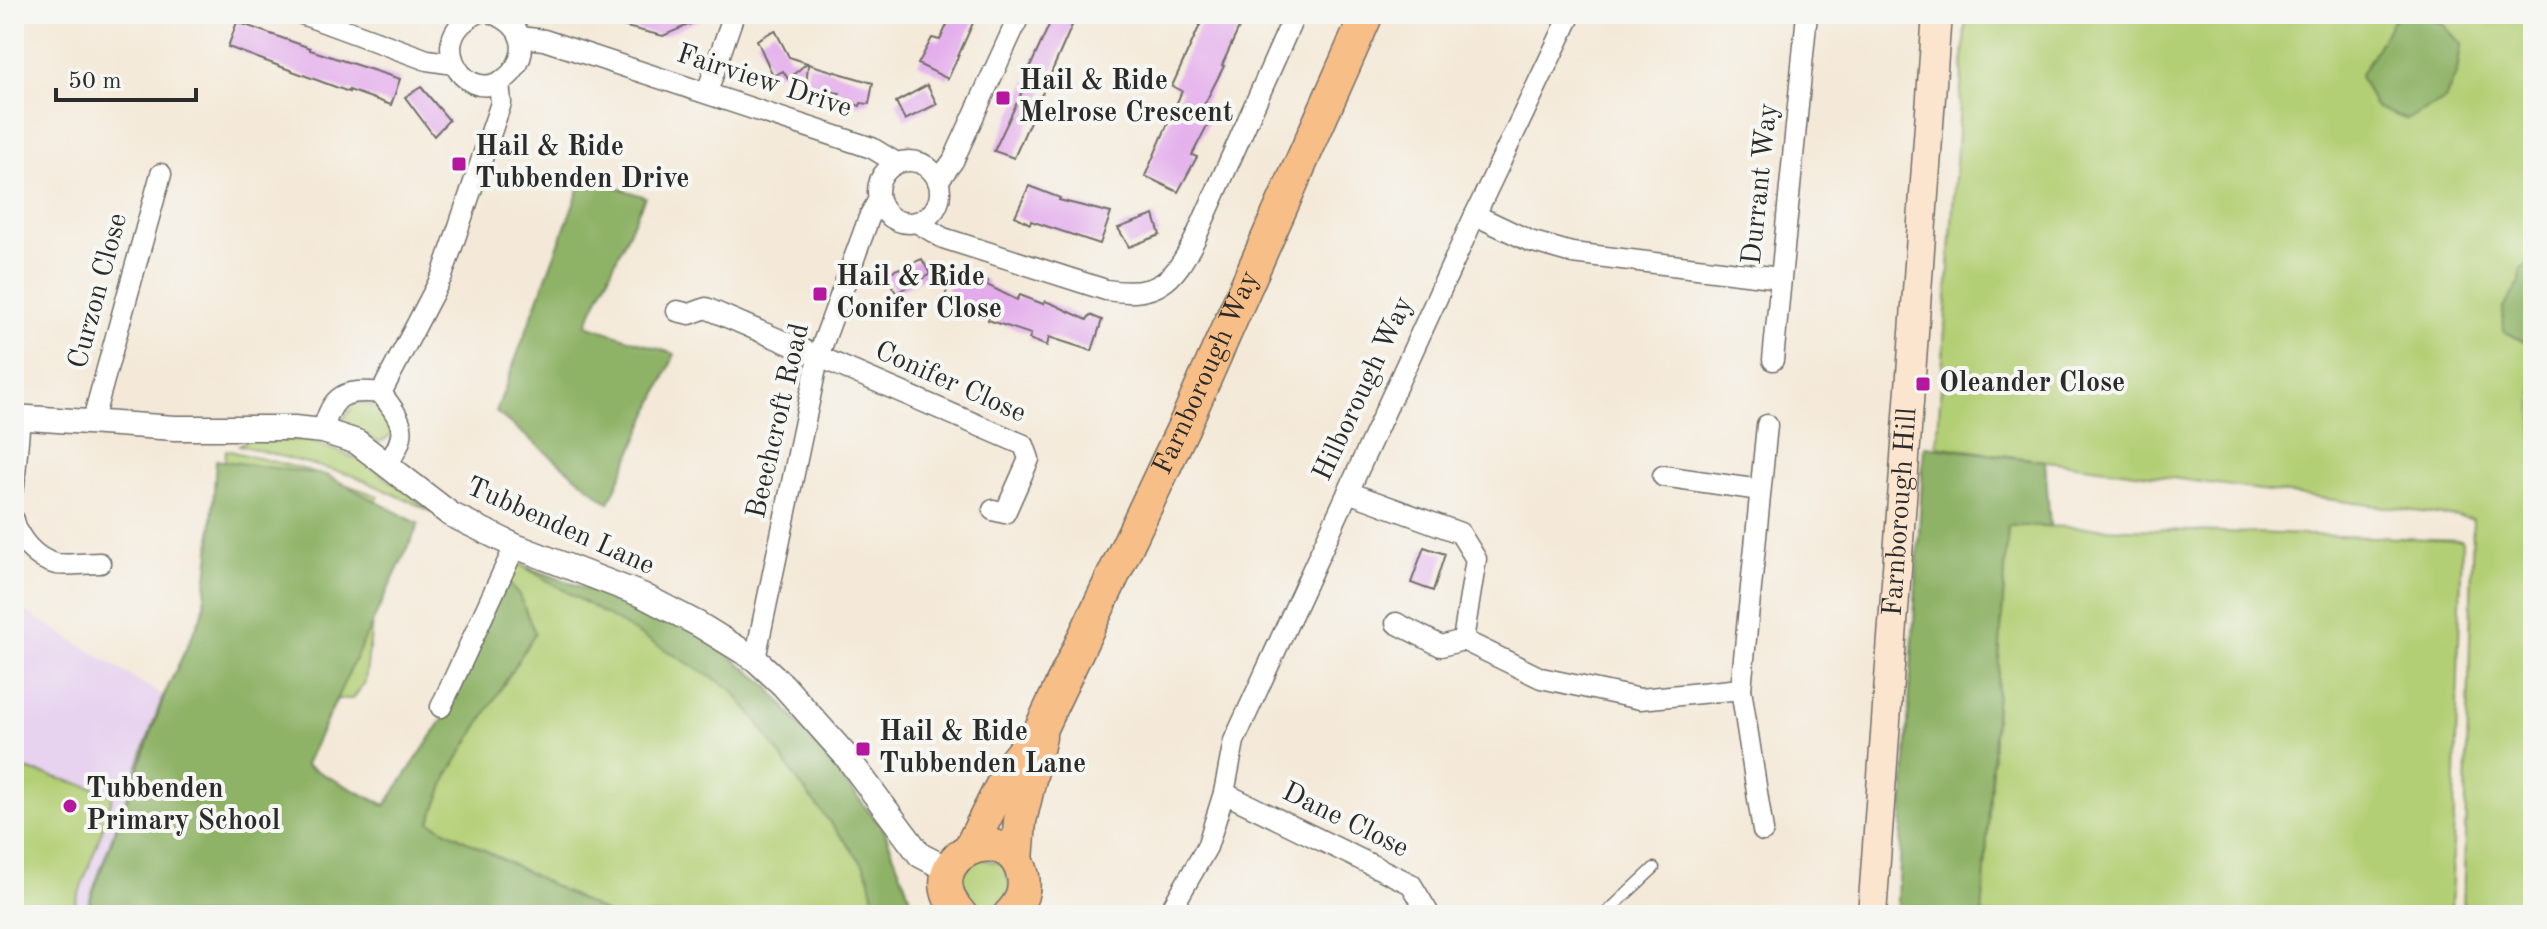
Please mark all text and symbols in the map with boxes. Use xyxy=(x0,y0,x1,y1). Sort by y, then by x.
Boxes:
street label: Fairview Drive xyxy=(673,41,855,123)
scale bar xyxy=(56,52,196,102)
place label: Hail & Ride Melrose Crescent xyxy=(1019,68,1233,128)
text: 50 m xyxy=(68,70,122,94)
marker: Hail & Ride Melrose Crescent xyxy=(994,89,1012,107)
street label: Durrant Way xyxy=(1739,102,1783,266)
place label: Hail & Ride Tubbenden Drive xyxy=(475,134,689,194)
marker: Hail & Ride Tubbenden Drive xyxy=(450,155,468,173)
street label: Curzon Close xyxy=(65,210,133,372)
place label: Hail & Ride Conifer Close xyxy=(836,264,1002,324)
street label: Farnborough Way xyxy=(1149,267,1265,479)
marker: Hail & Ride Conifer Close xyxy=(811,285,829,303)
street label: Hilborough Way xyxy=(1309,292,1419,485)
street label: Beechcroft Road xyxy=(743,321,815,521)
street label: Conifer Close xyxy=(870,337,1030,429)
place label: Oleander Close xyxy=(1939,370,2125,398)
marker: Oleander Close xyxy=(1914,375,1932,393)
street label: Farnborough Hill xyxy=(1880,407,1923,617)
street label: Tubbenden Lane xyxy=(462,473,658,581)
place label: Hail & Ride Tubbenden Lane xyxy=(879,719,1086,779)
marker: Hail & Ride Tubbenden Lane xyxy=(854,740,872,758)
place label: Tubbenden Primary School xyxy=(86,776,281,836)
street label: Dane Close xyxy=(1277,778,1413,864)
marker: Tubbenden Primary School xyxy=(61,797,79,815)

